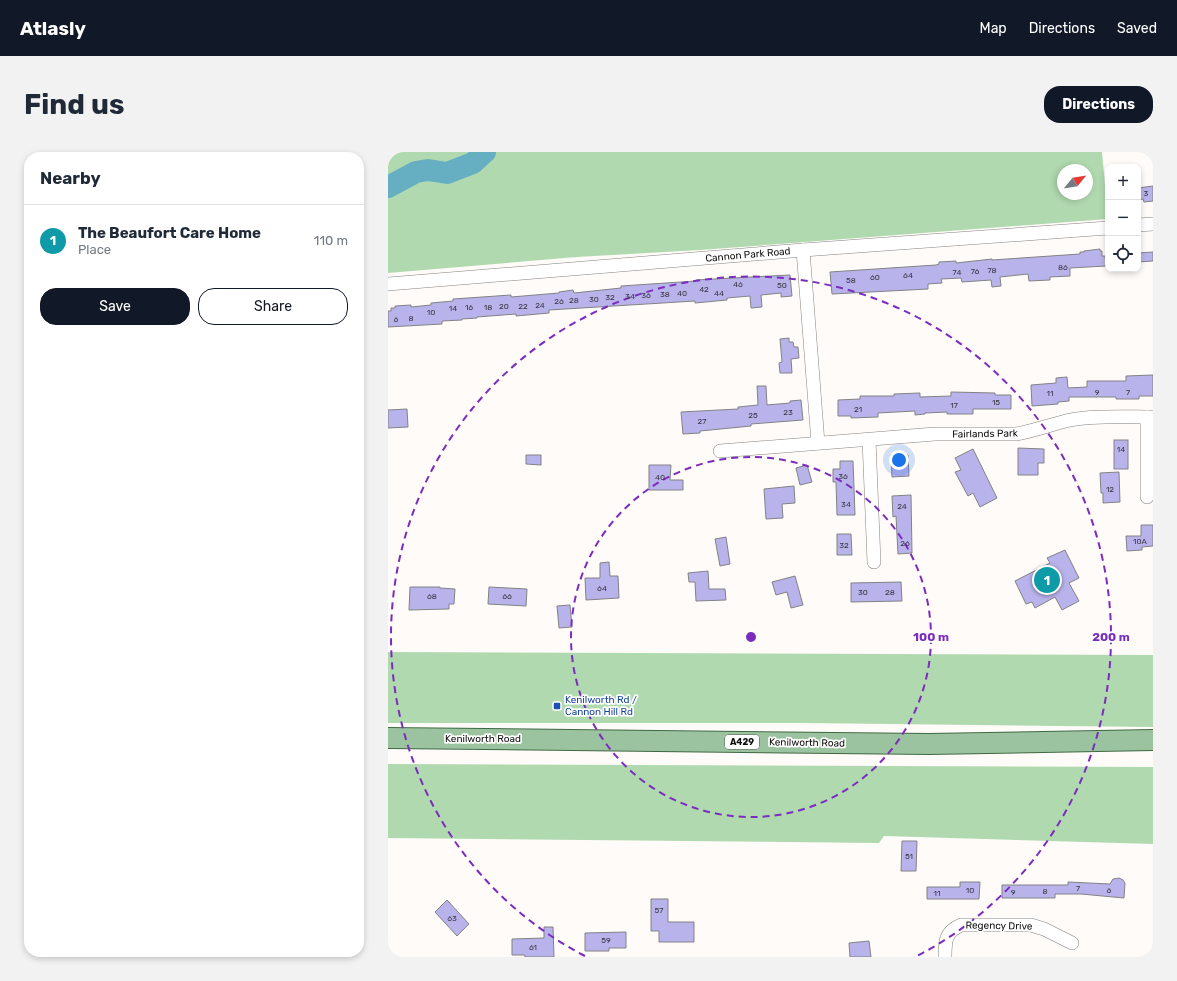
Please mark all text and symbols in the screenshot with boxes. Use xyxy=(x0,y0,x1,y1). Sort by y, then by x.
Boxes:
text: Atlasly xyxy=(20,17,86,40)
text: Map xyxy=(980,20,1007,37)
text: Directions xyxy=(1029,20,1095,37)
text: Saved xyxy=(1117,20,1157,37)
button: Directions xyxy=(1044,86,1153,123)
text: Find us xyxy=(24,88,124,121)
north arrow xyxy=(1057,164,1093,200)
map controls xyxy=(1105,164,1141,272)
button: + xyxy=(1105,164,1141,200)
text: Nearby xyxy=(40,168,101,188)
house number: 3 xyxy=(1144,189,1149,198)
button: − xyxy=(1105,200,1141,236)
text: The Beaufort Care Home xyxy=(78,224,261,242)
text: 1 xyxy=(50,233,56,248)
text: 110 m xyxy=(314,233,348,248)
button: locate xyxy=(1105,236,1141,272)
text: Place xyxy=(78,242,111,257)
street label: Cannon Park Road xyxy=(705,245,791,265)
house number: 86 xyxy=(1058,263,1068,272)
house number: 78 xyxy=(987,266,997,275)
house number: 76 xyxy=(971,267,980,276)
house number: 74 xyxy=(953,268,961,277)
house number: 64 xyxy=(903,271,913,280)
house number: 60 xyxy=(870,273,880,282)
house number: 58 xyxy=(846,276,856,285)
house number: 46 xyxy=(733,280,743,289)
house number: 50 xyxy=(777,281,787,290)
house number: 42 xyxy=(699,285,709,294)
button: Save xyxy=(40,288,190,325)
button: Share xyxy=(198,288,348,325)
house number: 40 xyxy=(677,289,687,298)
house number: 44 xyxy=(714,289,724,298)
house number: 38 xyxy=(660,290,670,299)
house number: 36 xyxy=(641,291,651,300)
house number: 34 xyxy=(625,292,635,301)
house number: 32 xyxy=(605,293,615,302)
house number: 30 xyxy=(589,295,599,304)
house number: 28 xyxy=(569,296,579,305)
house number: 26 xyxy=(554,297,564,306)
house number: 24 xyxy=(535,301,545,310)
house number: 20 xyxy=(499,302,509,311)
house number: 22 xyxy=(518,302,528,311)
house number: 16 xyxy=(465,303,473,312)
house number: 18 xyxy=(484,303,492,312)
house number: 14 xyxy=(449,304,457,313)
house number: 10 xyxy=(427,308,435,317)
house number: 8 xyxy=(408,314,414,323)
house number: 6 xyxy=(394,315,399,324)
house number: 9 xyxy=(1095,388,1100,397)
house number: 7 xyxy=(1126,388,1130,397)
house number: 11 xyxy=(1047,389,1053,398)
house number: 15 xyxy=(992,398,1000,407)
house number: 17 xyxy=(950,401,958,410)
house number: 21 xyxy=(854,405,862,414)
house number: 23 xyxy=(783,408,793,417)
house number: 25 xyxy=(748,411,758,420)
house number: 27 xyxy=(698,417,706,426)
street label: Fairlands Park xyxy=(952,427,1019,441)
house number: 14 xyxy=(1117,445,1125,454)
your location xyxy=(889,450,909,470)
house number: 36 xyxy=(838,472,848,481)
house number: 40 xyxy=(655,473,665,482)
house number: 12 xyxy=(1106,485,1114,494)
house number: 34 xyxy=(841,500,851,509)
house number: 24 xyxy=(897,502,907,511)
house number: 10A xyxy=(1133,537,1148,546)
house number: 26 xyxy=(900,539,910,548)
house number: 32 xyxy=(839,541,849,550)
pin: 1 xyxy=(1034,565,1060,595)
house number: 64 xyxy=(597,584,607,593)
house number: 30 xyxy=(858,588,868,597)
house number: 28 xyxy=(885,588,895,597)
house number: 68 xyxy=(427,592,437,601)
house number: 66 xyxy=(502,592,512,601)
centre of rings xyxy=(744,630,758,644)
text: 100 m xyxy=(913,630,949,644)
text: 200 m xyxy=(1092,630,1130,644)
place label: Kenilworth Rd / Cannon Hill Rd xyxy=(565,694,637,718)
marker: Kenilworth Rd / Cannon Hill Rd xyxy=(552,701,562,711)
street label: Kenilworth Road xyxy=(445,733,521,745)
road number: A429 xyxy=(725,735,759,749)
street label: Kenilworth Road xyxy=(769,736,845,750)
house number: 51 xyxy=(905,852,913,861)
house number: 7 xyxy=(1076,884,1080,893)
house number: 10 xyxy=(966,886,974,895)
house number: 6 xyxy=(1107,886,1112,895)
house number: 8 xyxy=(1042,887,1048,896)
house number: 9 xyxy=(1011,888,1016,897)
house number: 11 xyxy=(934,889,940,898)
house number: 57 xyxy=(655,906,663,915)
house number: 63 xyxy=(447,914,457,923)
street label: Regency Drive xyxy=(965,919,1033,933)
house number: 59 xyxy=(601,936,611,945)
house number: 61 xyxy=(529,943,537,952)

